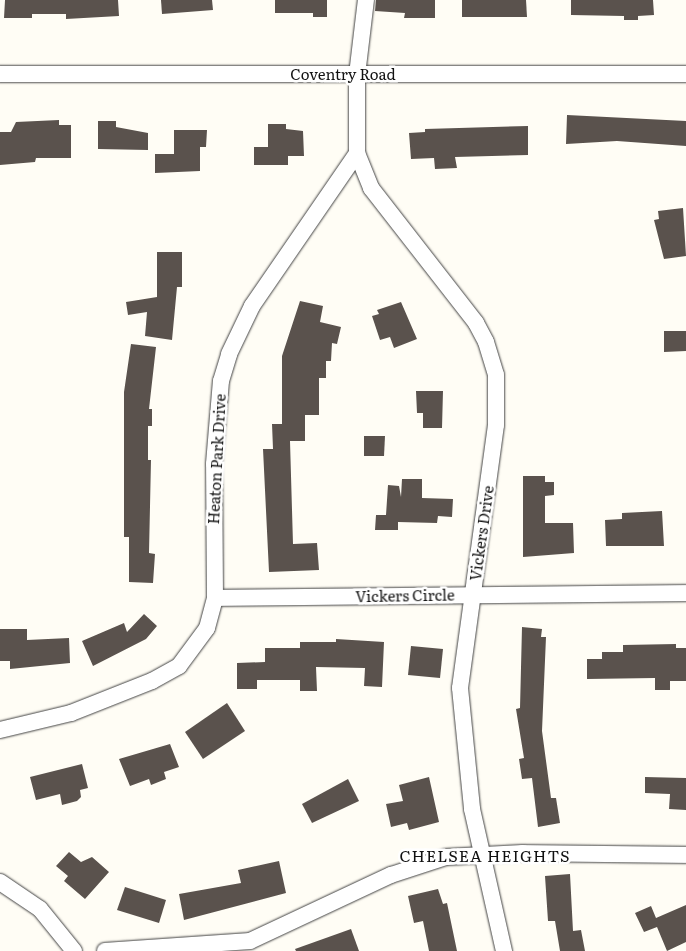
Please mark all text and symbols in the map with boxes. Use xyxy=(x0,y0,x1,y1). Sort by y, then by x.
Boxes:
street label: Coventry Road xyxy=(290,65,396,83)
street label: Heaton Park Drive xyxy=(204,393,228,525)
street label: Vickers Drive xyxy=(465,484,497,582)
street label: Vickers Circle xyxy=(355,585,455,605)
district label: CHELSEA HEIGHTS xyxy=(398,845,572,865)

